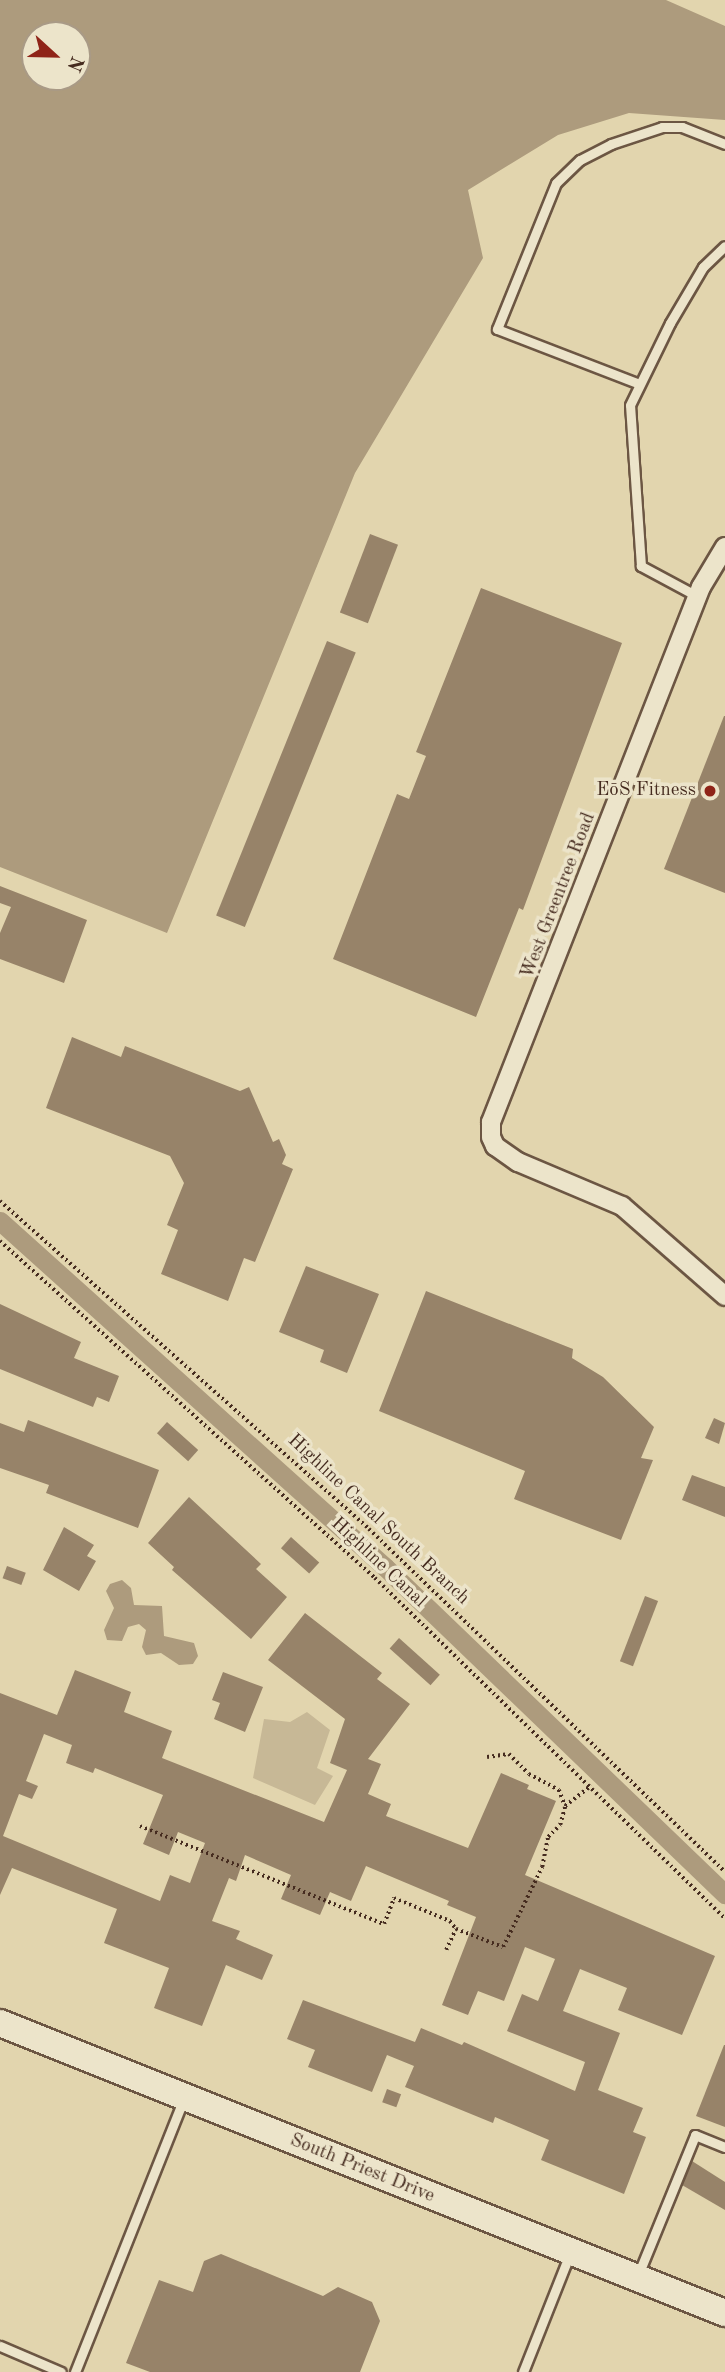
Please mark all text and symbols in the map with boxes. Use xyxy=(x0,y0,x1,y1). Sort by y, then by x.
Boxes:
north arrow xyxy=(21,21,91,91)
text: N xyxy=(63,53,86,74)
place label: EōS Fitness xyxy=(596,780,696,802)
marker: EōS Fitness xyxy=(702,783,718,799)
street label: West Greentree Road xyxy=(517,810,601,982)
street label: Highline Canal South Branch xyxy=(282,1430,474,1610)
street label: Highline Canal xyxy=(326,1513,430,1613)
street label: South Priest Drive xyxy=(286,2130,438,2208)

